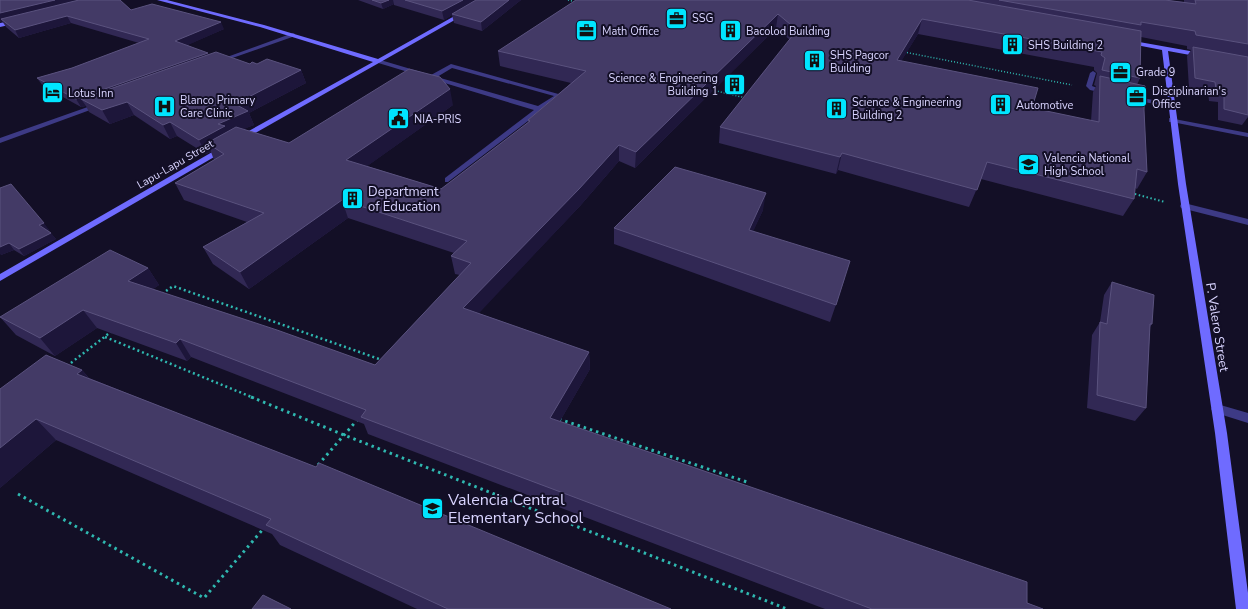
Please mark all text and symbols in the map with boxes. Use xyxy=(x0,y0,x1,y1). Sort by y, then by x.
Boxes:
office icon: SSG xyxy=(664,5,690,31)
place label: SSG xyxy=(692,11,714,26)
office icon: Math Office xyxy=(574,18,600,44)
building icon: Bacolod Building xyxy=(718,18,744,44)
place label: Math Office xyxy=(602,24,659,39)
place label: Bacolod Building xyxy=(746,24,830,39)
building icon: SHS Building 2 xyxy=(1000,32,1026,58)
place label: SHS Building 2 xyxy=(1028,38,1103,53)
building icon: SHS Pagcor Building xyxy=(802,48,828,74)
place label: SHS Pagcor Building xyxy=(830,48,889,76)
office icon: Grade 9 xyxy=(1107,59,1133,85)
place label: Grade 9 xyxy=(1136,65,1175,80)
place label: Science & Engineering Building 1 xyxy=(609,71,718,99)
building icon: Science & Engineering Building 1 xyxy=(721,71,747,97)
hotel icon: Lotus Inn xyxy=(39,80,65,106)
office icon: Disciplinarian's Office xyxy=(1124,84,1150,110)
place label: Disciplinarian's Office xyxy=(1152,84,1226,112)
place label: Lotus Inn xyxy=(68,86,113,101)
building icon: Automotive xyxy=(987,92,1013,118)
hospital icon: Blanco Primary Care Clinic xyxy=(151,93,177,119)
place label: Blanco Primary Care Clinic xyxy=(180,93,256,121)
building icon: Science & Engineering Building 2 xyxy=(823,95,849,121)
place label: Science & Engineering Building 2 xyxy=(852,95,961,123)
place label: Automotive xyxy=(1016,98,1074,113)
public building icon: NIA-PRIS xyxy=(385,106,411,132)
place label: NIA-PRIS xyxy=(414,112,462,127)
street label: Lapu-Lapu Street xyxy=(134,136,216,192)
school or university icon: Valencia National High School xyxy=(1016,151,1042,177)
place label: Valencia National High School xyxy=(1043,151,1131,179)
place label: Department of Education xyxy=(368,183,440,216)
building icon: Department of Education xyxy=(340,185,366,211)
street label: P. Valero Street xyxy=(1201,281,1233,374)
place label: Valencia Central Elementary School xyxy=(447,489,584,529)
school or university icon: Valencia Central Elementary School xyxy=(420,495,446,521)

